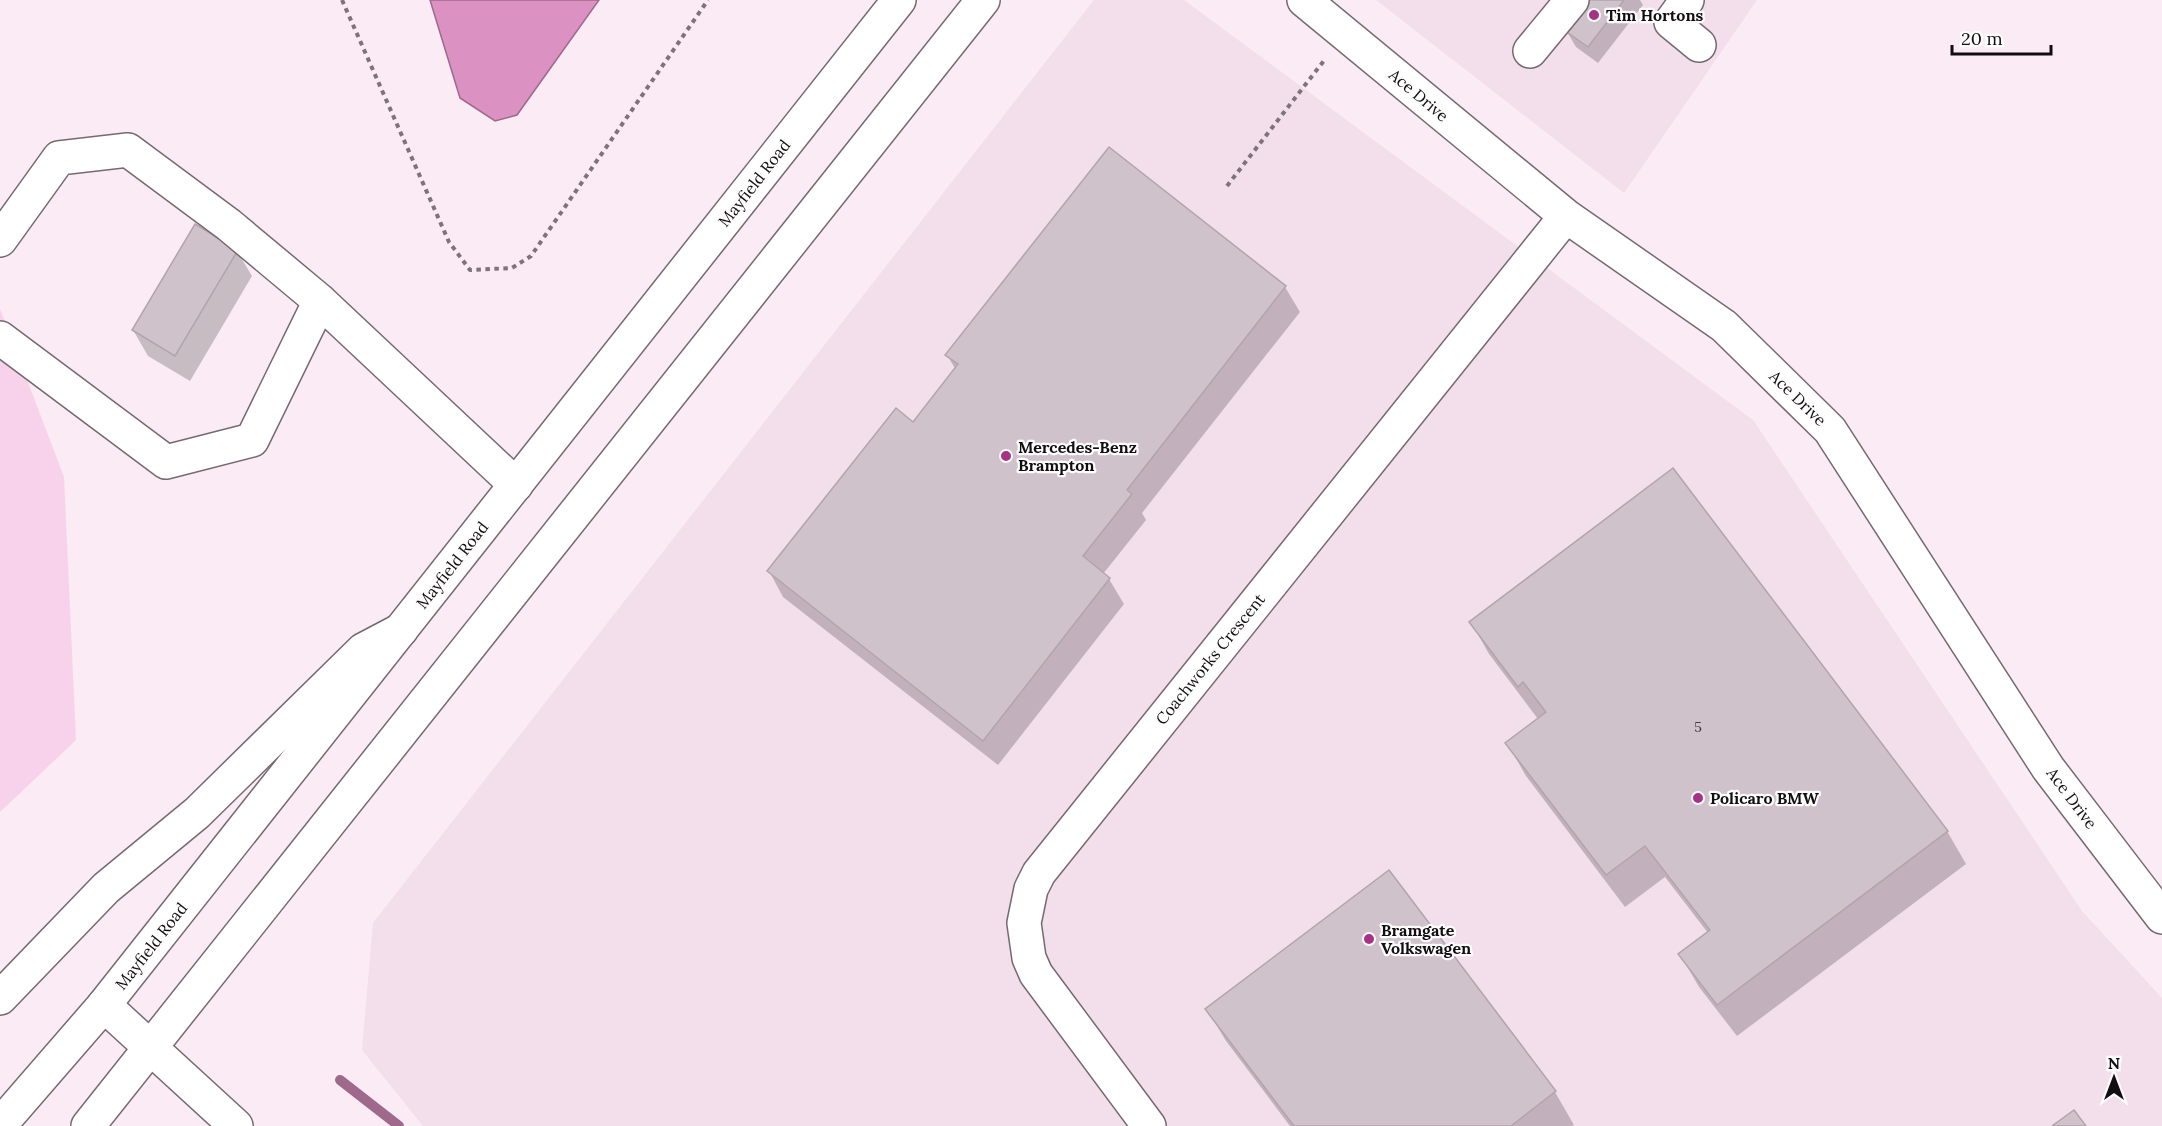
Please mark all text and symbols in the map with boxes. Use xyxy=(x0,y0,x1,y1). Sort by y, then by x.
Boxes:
place label: Tim Hortons xyxy=(1606,5,1704,25)
marker: Tim Hortons xyxy=(1587,8,1601,22)
scale bar xyxy=(1952,18,2051,56)
text: 20 m xyxy=(1961,27,2003,50)
street label: Ace Drive xyxy=(1384,64,1453,126)
street label: Mayfield Road xyxy=(714,135,795,231)
street label: Ace Drive xyxy=(1765,365,1831,430)
place label: Mercedes-Benz Brampton xyxy=(1018,437,1137,475)
marker: Mercedes-Benz Brampton xyxy=(999,449,1013,463)
street label: Mayfield Road xyxy=(412,517,493,613)
street label: Coachworks Crescent xyxy=(1151,589,1270,729)
house number: 5 xyxy=(1694,718,1702,736)
street label: Ace Drive xyxy=(2042,763,2102,833)
place label: Policaro BMW xyxy=(1710,788,1819,808)
marker: Policaro BMW xyxy=(1691,791,1705,805)
street label: Mayfield Road xyxy=(111,898,192,994)
place label: Bramgate Volkswagen xyxy=(1381,920,1471,958)
marker: Bramgate Volkswagen xyxy=(1362,932,1376,946)
north arrow xyxy=(2084,1048,2144,1108)
text: N xyxy=(2108,1053,2120,1073)

